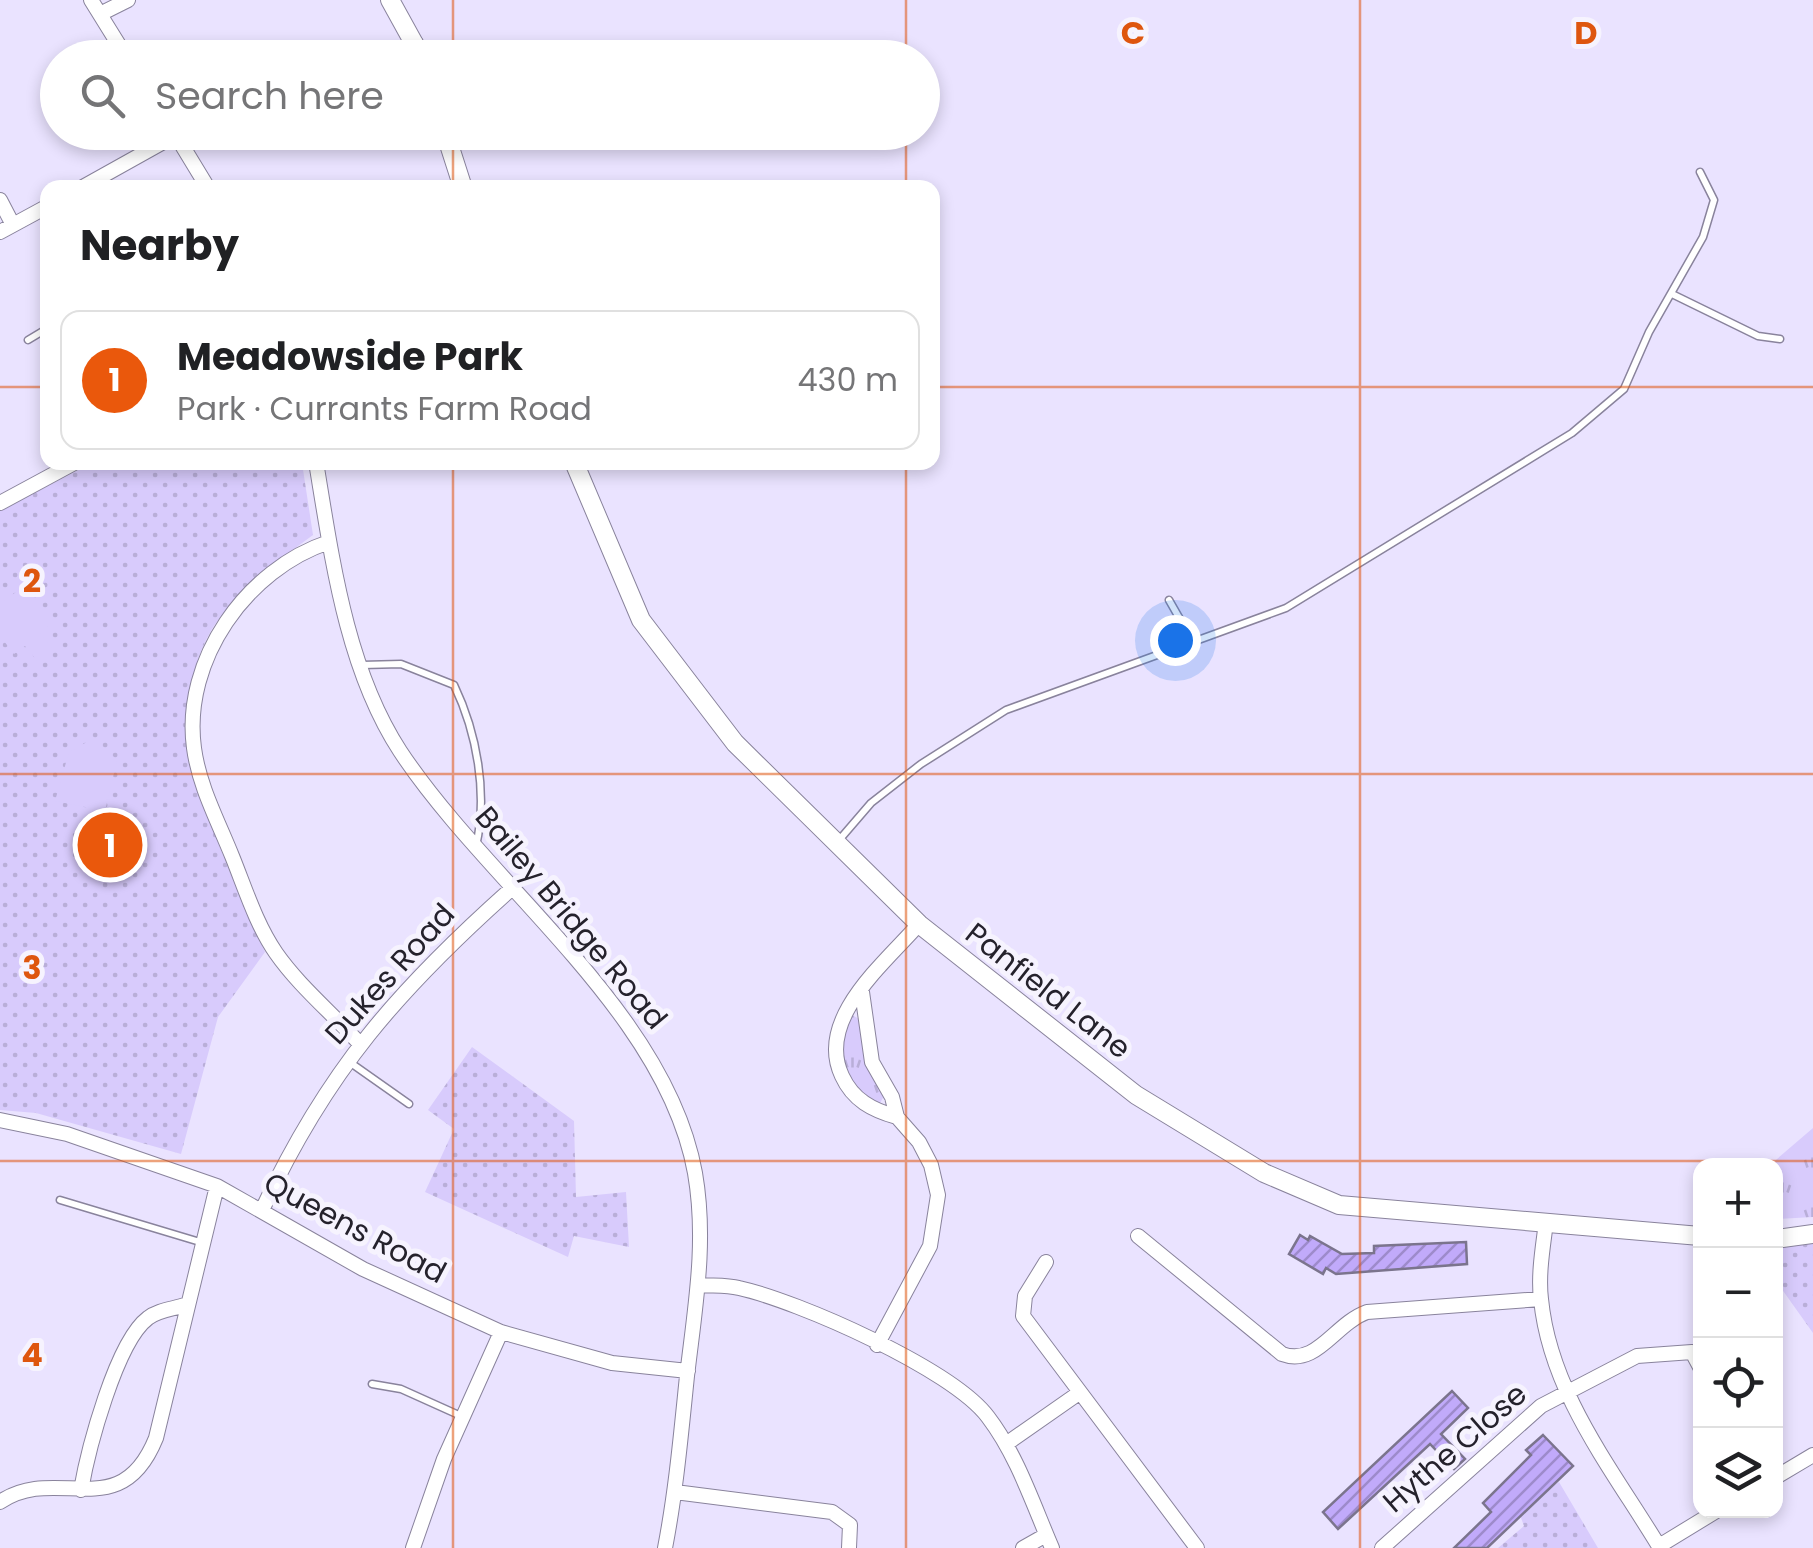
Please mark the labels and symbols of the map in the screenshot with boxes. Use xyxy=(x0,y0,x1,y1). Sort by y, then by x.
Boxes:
text: C xyxy=(1121,10,1145,55)
text: D xyxy=(1574,10,1598,55)
text: 2 xyxy=(23,558,41,603)
your location xyxy=(1150,615,1201,666)
street label: Bailey Bridge Road xyxy=(465,797,678,1038)
pin: 1 xyxy=(78,808,142,882)
street label: Dukes Road xyxy=(315,894,465,1054)
street label: Panfield Lane xyxy=(956,912,1140,1069)
text: 3 xyxy=(22,945,42,990)
street label: Queens Road xyxy=(256,1161,454,1294)
text: 4 xyxy=(21,1332,43,1377)
street label: Hythe Close xyxy=(1373,1373,1536,1522)

